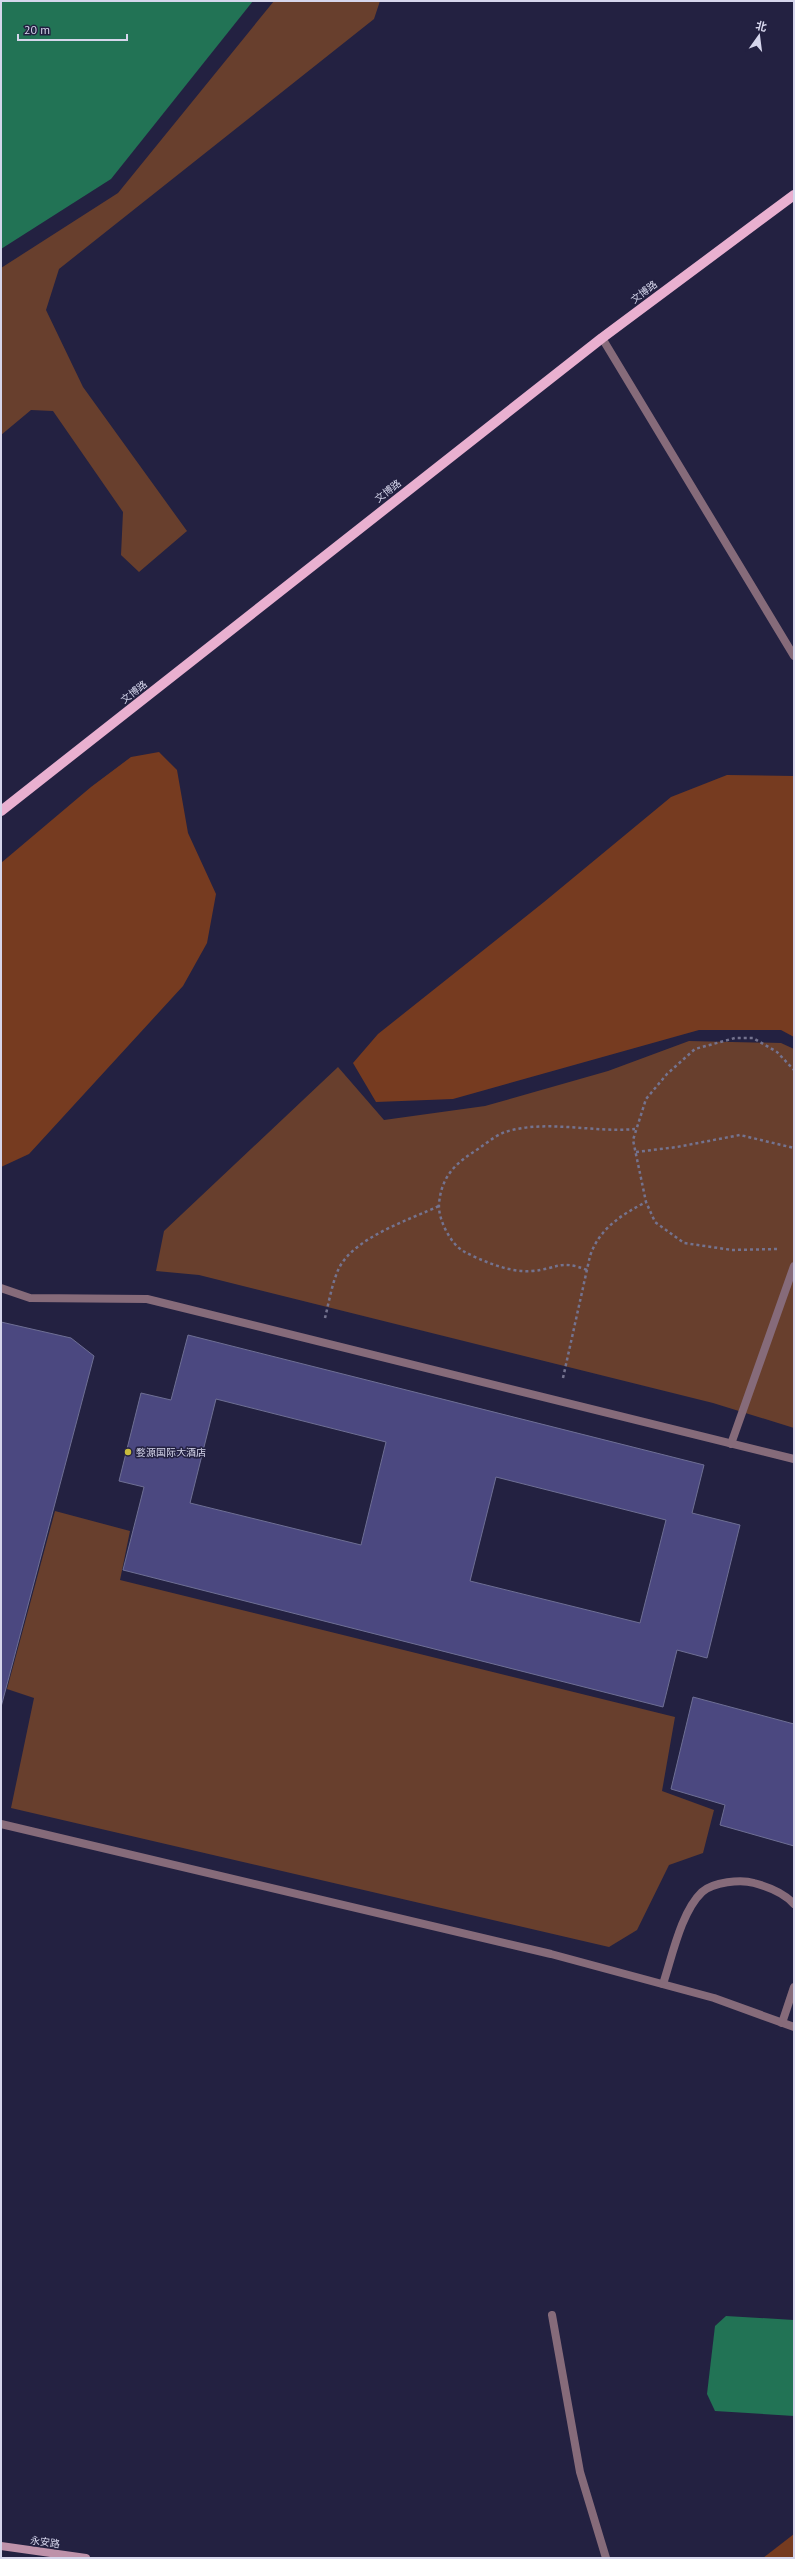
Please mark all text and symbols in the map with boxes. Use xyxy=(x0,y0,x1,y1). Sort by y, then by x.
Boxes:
scale bar xyxy=(18,16,127,42)
north arrow xyxy=(739,16,779,56)
text: 北 xyxy=(754,18,768,34)
text: 20 m xyxy=(24,22,50,37)
street label: 文博路 xyxy=(628,278,660,306)
street label: 文博路 xyxy=(372,477,404,505)
street label: 文博路 xyxy=(118,678,150,706)
place label: 婺源国际大酒店 xyxy=(136,1446,206,1459)
marker: 婺源国际大酒店 xyxy=(123,1447,133,1457)
street label: 永安路 xyxy=(29,2533,61,2551)

